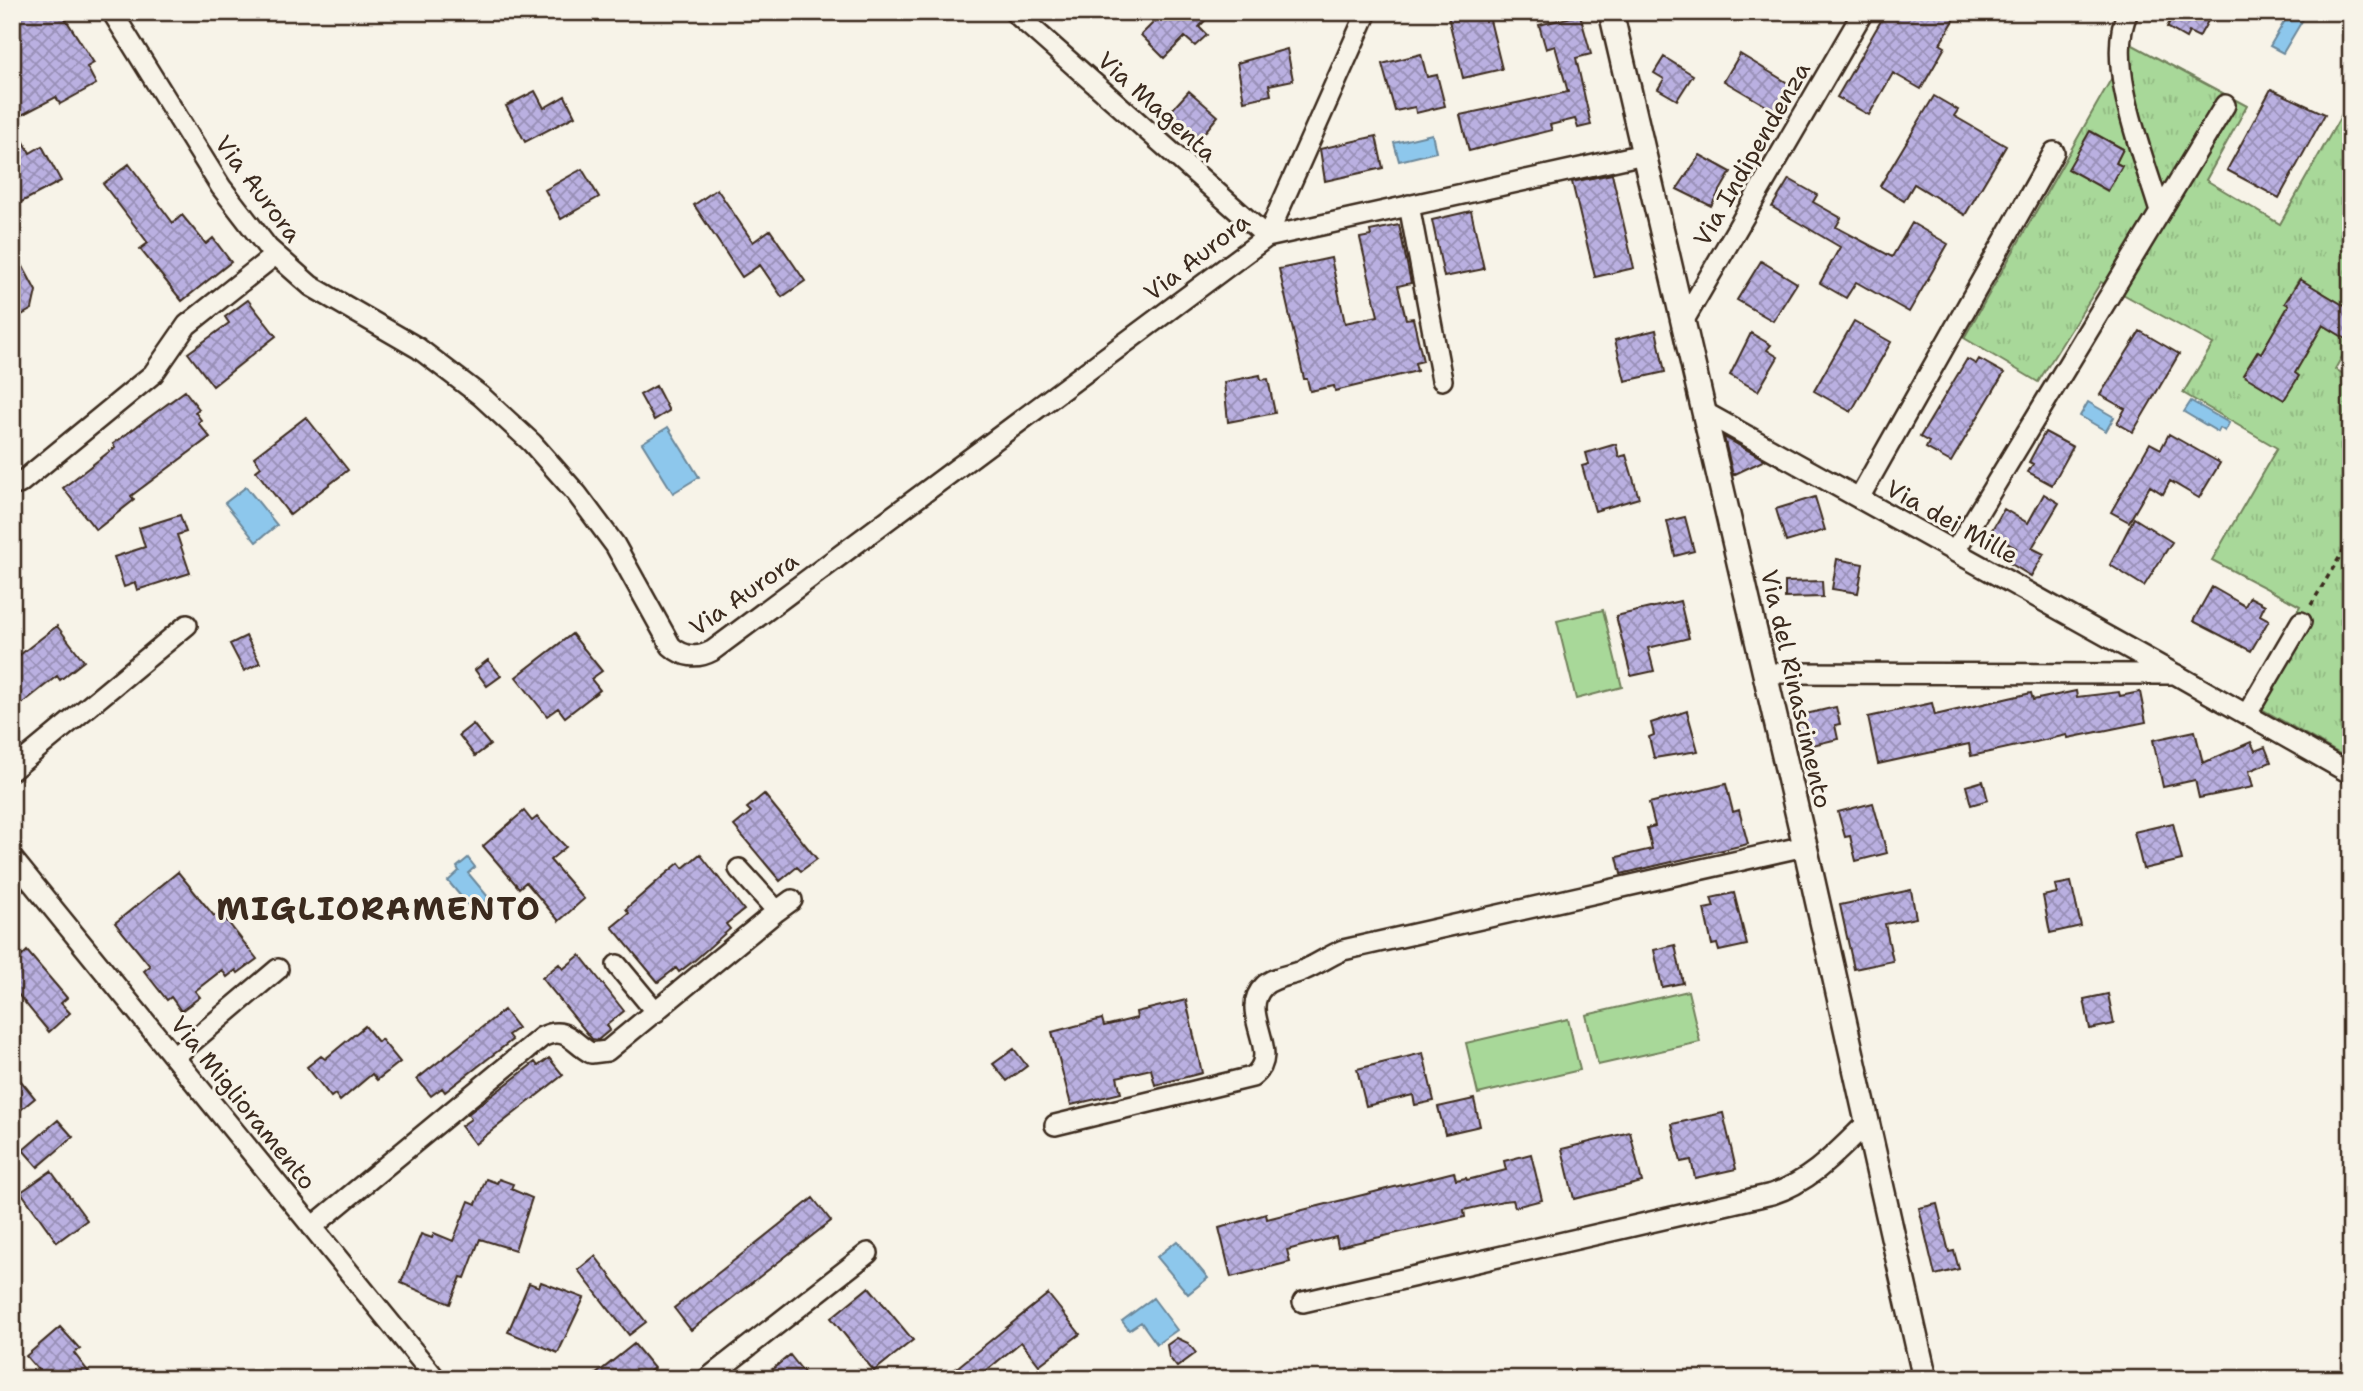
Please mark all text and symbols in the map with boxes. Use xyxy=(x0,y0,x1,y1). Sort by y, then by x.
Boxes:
street label: Via Magenta xyxy=(1090,45,1224,169)
street label: Via Indipendenza xyxy=(1686,56,1818,252)
street label: Via Aurora xyxy=(207,129,309,249)
street label: Via Aurora xyxy=(1138,206,1257,308)
street label: Via dei Mille xyxy=(1880,473,2024,571)
street label: Via Aurora xyxy=(683,545,805,643)
street label: Via del Rinascimento xyxy=(1753,567,1839,811)
district label: MIGLIORAMENTO xyxy=(216,887,542,930)
street label: Via Miglioramento xyxy=(163,1009,323,1197)

